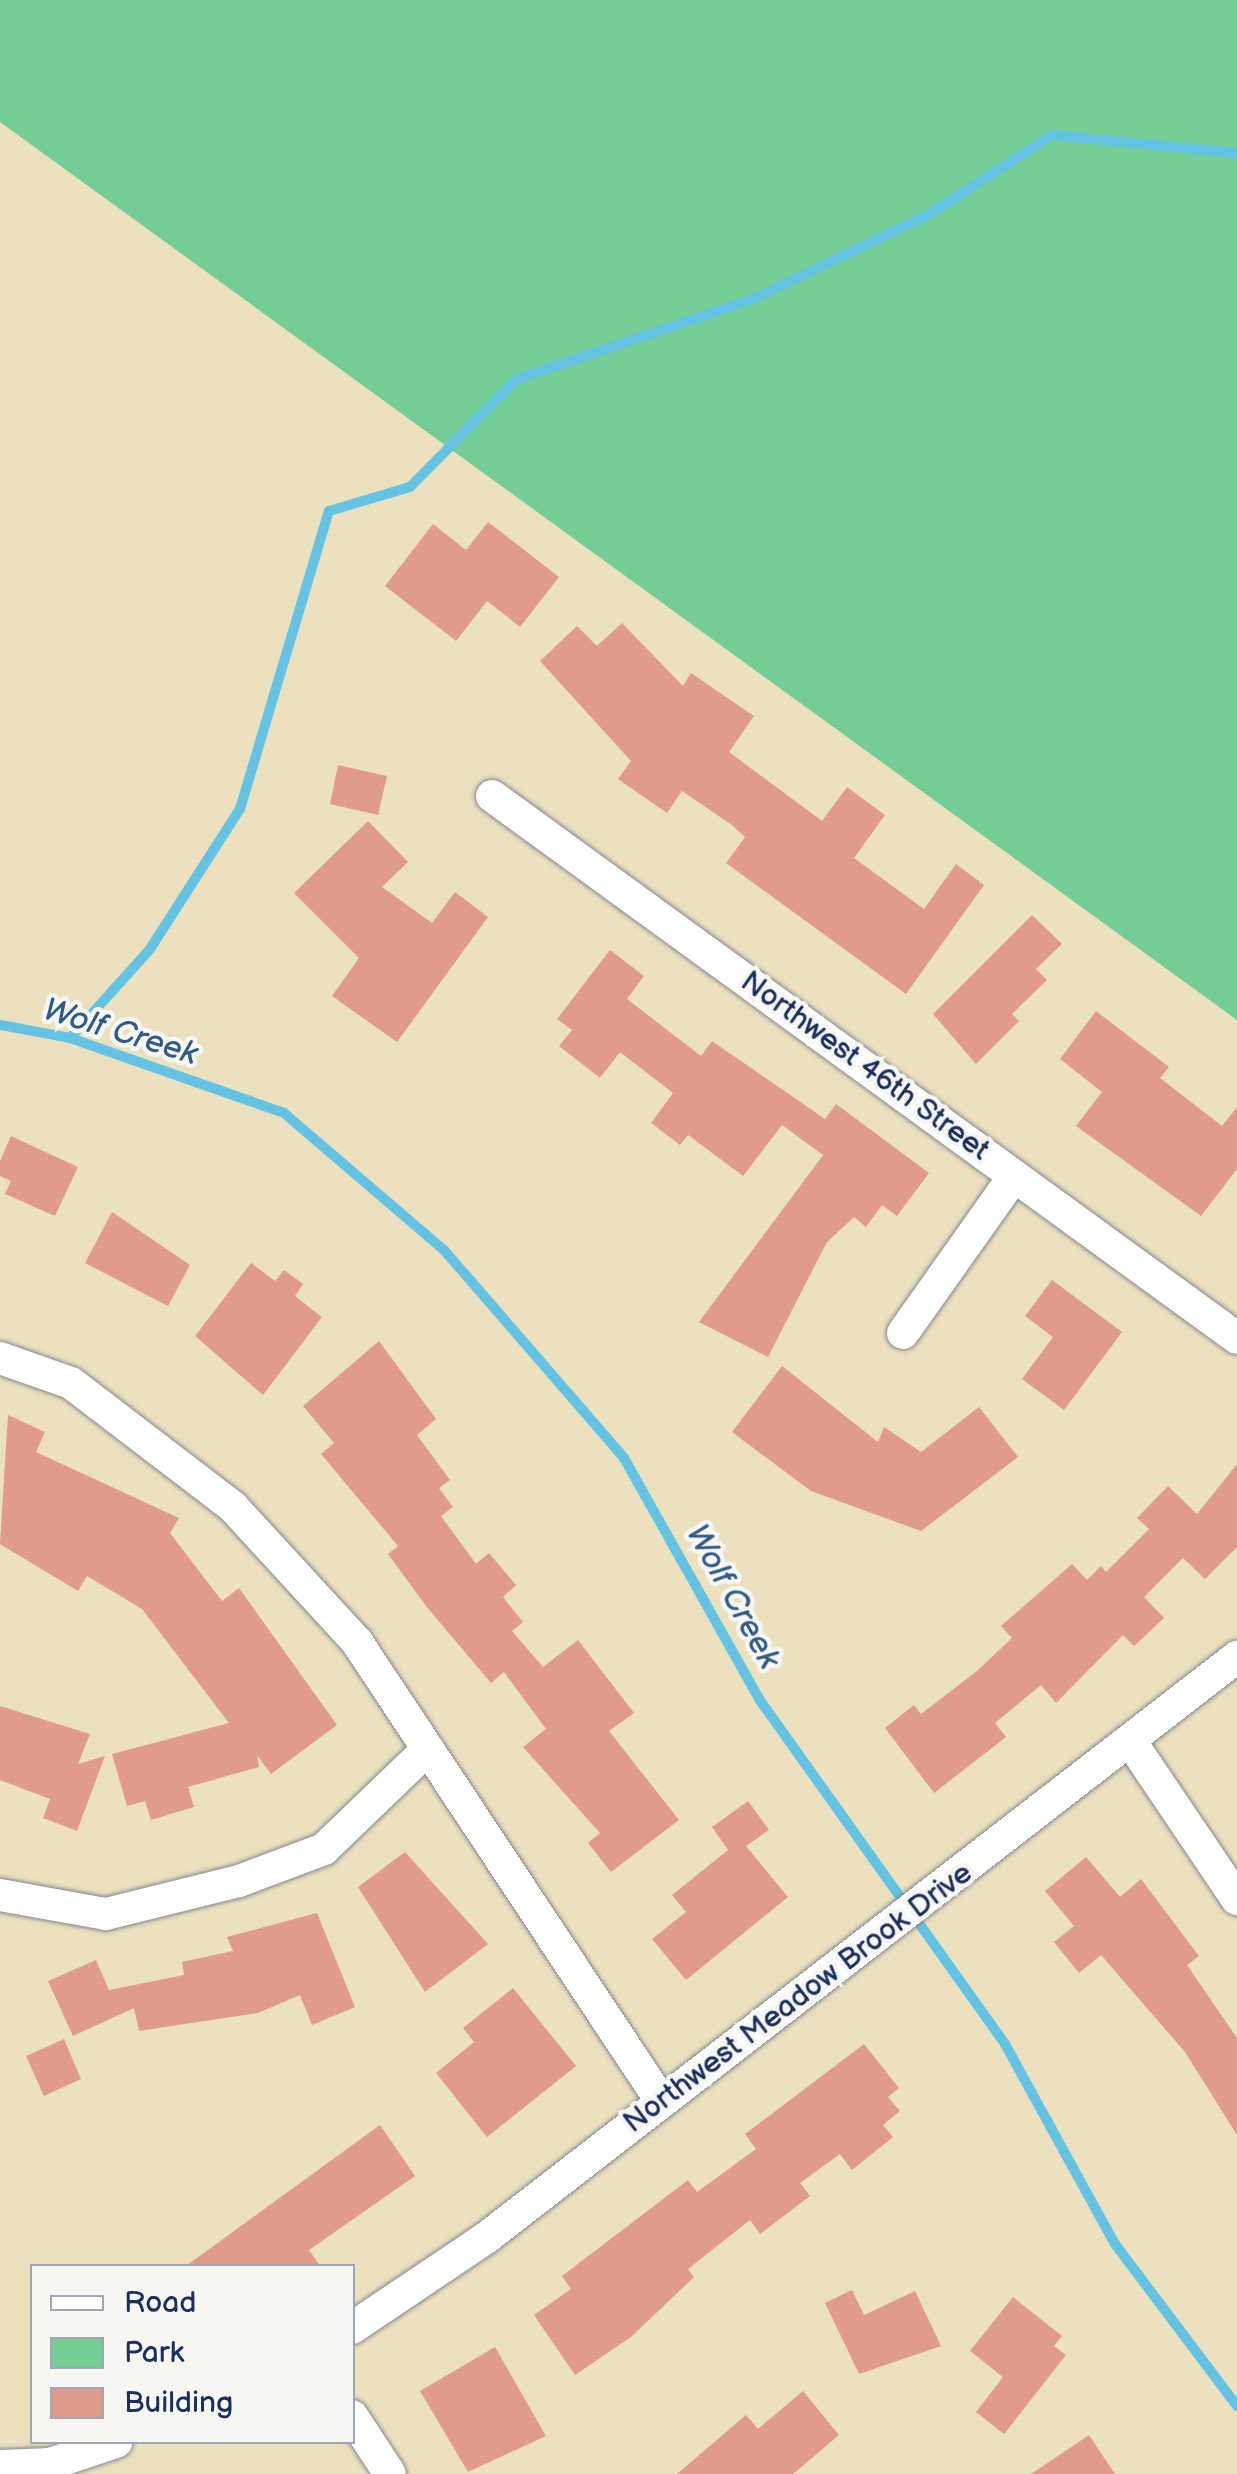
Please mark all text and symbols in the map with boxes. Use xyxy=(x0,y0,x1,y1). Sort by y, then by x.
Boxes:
street label: Northwest 46th Street xyxy=(733,964,997,1168)
water label: Wolf Creek xyxy=(38,991,202,1075)
water label: Wolf Creek xyxy=(677,1518,787,1676)
street label: Northwest Meadow Brook Drive xyxy=(617,1855,979,2141)
legend xyxy=(30,2264,355,2444)
text: Road xyxy=(124,2285,197,2321)
text: Park xyxy=(124,2335,184,2371)
text: Building xyxy=(124,2385,233,2421)

